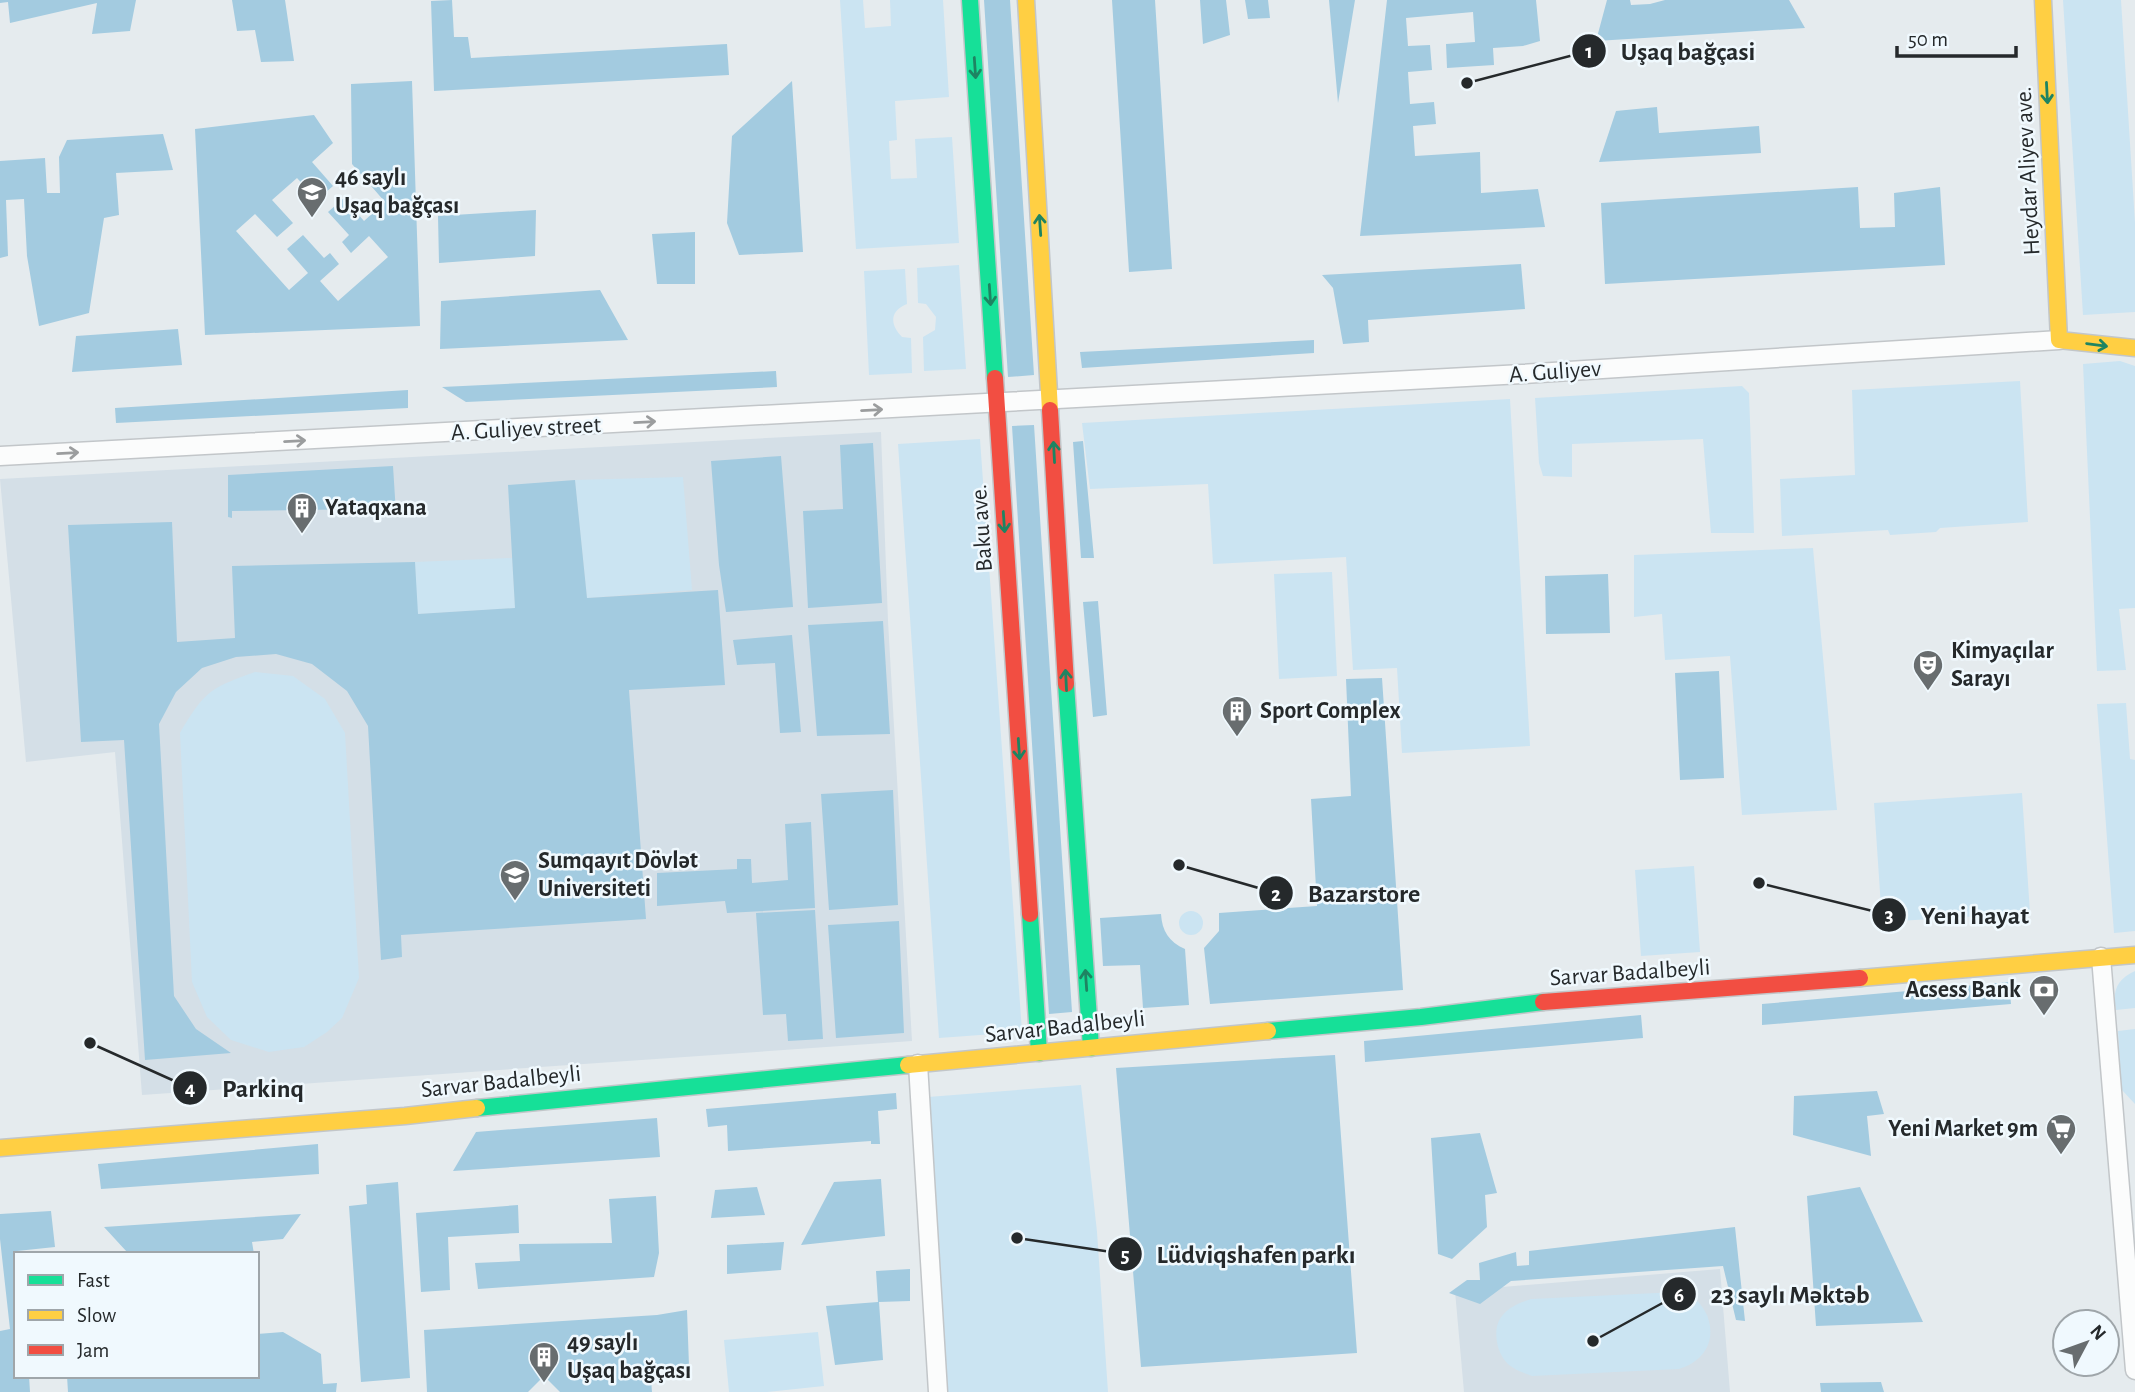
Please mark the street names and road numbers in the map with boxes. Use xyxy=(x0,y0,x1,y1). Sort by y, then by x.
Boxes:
street label: Heydar Aliyev ave. xyxy=(2012,86,2044,256)
street label: A. Guliyev xyxy=(1508,357,1602,387)
street label: A. Guliyev street xyxy=(450,413,602,445)
street label: Baku ave. xyxy=(967,484,997,572)
street label: Sarvar Badalbeyli xyxy=(1549,955,1711,991)
street label: Sarvar Badalbeyli xyxy=(984,1007,1146,1047)
street label: Sarvar Badalbeyli xyxy=(420,1062,582,1102)

